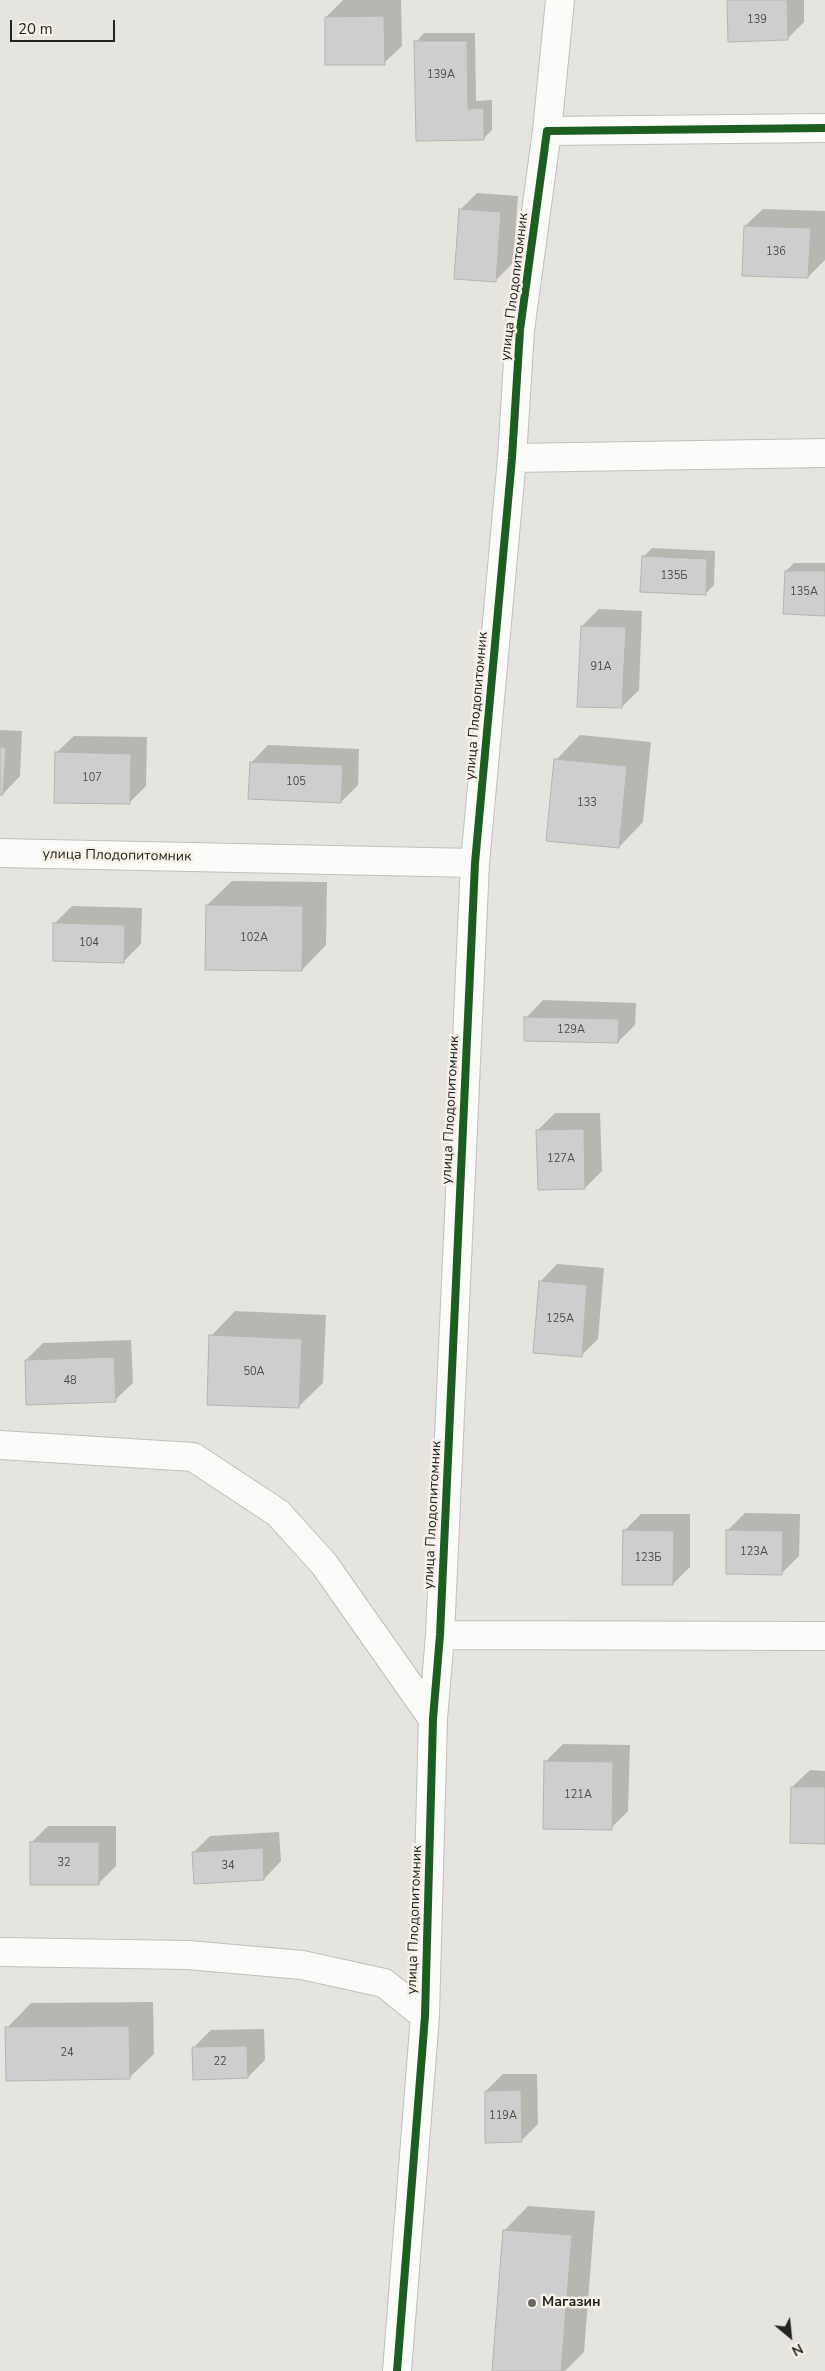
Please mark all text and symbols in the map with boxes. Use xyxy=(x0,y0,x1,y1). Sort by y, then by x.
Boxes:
scale bar xyxy=(12,10,118,42)
house number: 139 xyxy=(747,13,767,27)
text: 20 m xyxy=(18,19,53,39)
house number: 139А xyxy=(427,68,455,82)
street label: улица Плодопитомник xyxy=(498,212,532,362)
house number: 136 xyxy=(766,245,786,259)
house number: 135Б xyxy=(660,569,688,583)
house number: 135А xyxy=(790,585,818,599)
street label: улица Плодопитомник xyxy=(462,631,492,781)
house number: 91А xyxy=(590,660,612,674)
house number: 107 xyxy=(82,771,102,785)
house number: 105 xyxy=(286,775,306,789)
house number: 133 xyxy=(577,796,597,810)
street label: улица Плодопитомник xyxy=(42,846,192,866)
house number: 102А xyxy=(240,931,268,945)
house number: 104 xyxy=(79,936,99,950)
house number: 129А xyxy=(557,1023,585,1037)
street label: улица Плодопитомник xyxy=(439,1035,463,1185)
house number: 127А xyxy=(547,1152,575,1166)
house number: 125А xyxy=(546,1312,574,1326)
house number: 50А xyxy=(243,1365,265,1379)
house number: 48 xyxy=(63,1374,77,1388)
street label: улица Плодопитомник xyxy=(421,1440,445,1590)
house number: 123А xyxy=(740,1545,768,1559)
house number: 123Б xyxy=(634,1551,662,1565)
house number: 121А xyxy=(564,1788,592,1802)
street label: улица Плодопитомник xyxy=(404,1845,426,1995)
house number: 32 xyxy=(57,1856,71,1870)
house number: 34 xyxy=(221,1859,235,1873)
house number: 24 xyxy=(60,2046,74,2060)
house number: 22 xyxy=(213,2055,227,2069)
house number: 119А xyxy=(489,2109,517,2123)
place label: Магазин xyxy=(542,2295,600,2311)
marker: Магазин xyxy=(526,2297,538,2309)
north arrow xyxy=(765,2311,815,2361)
text: N xyxy=(788,2339,806,2361)

